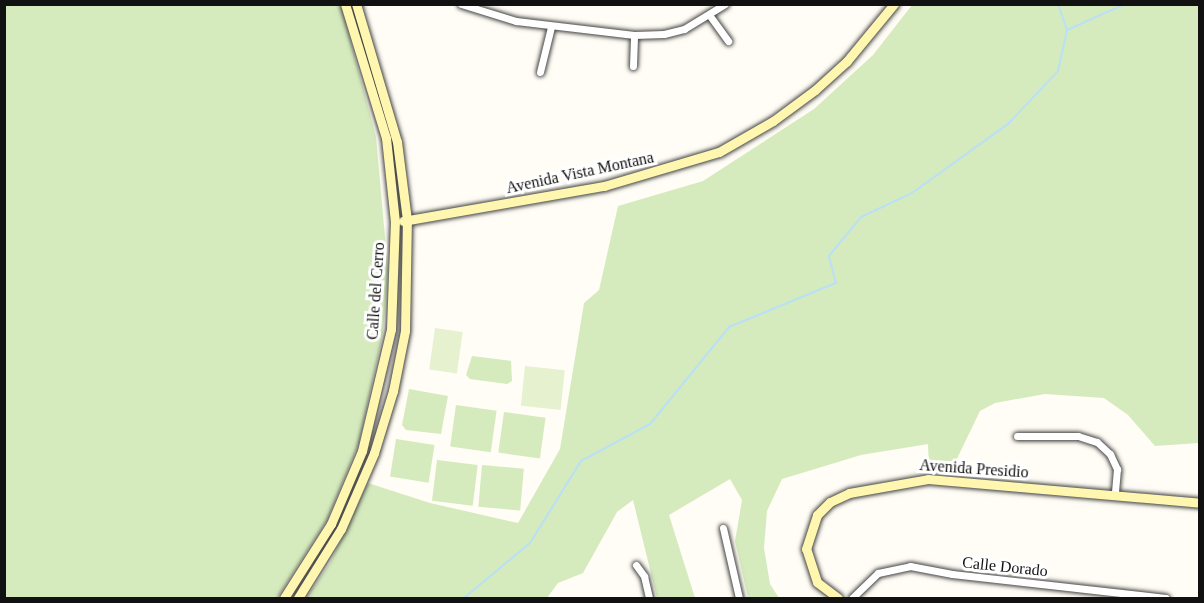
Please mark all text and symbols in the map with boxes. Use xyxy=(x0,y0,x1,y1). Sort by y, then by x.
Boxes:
street label: Avenida Vista Montana xyxy=(504,148,656,198)
street label: Calle del Cerro xyxy=(363,242,389,340)
street label: Avenida Presidio xyxy=(919,456,1029,482)
street label: Calle Dorado xyxy=(961,553,1049,581)

